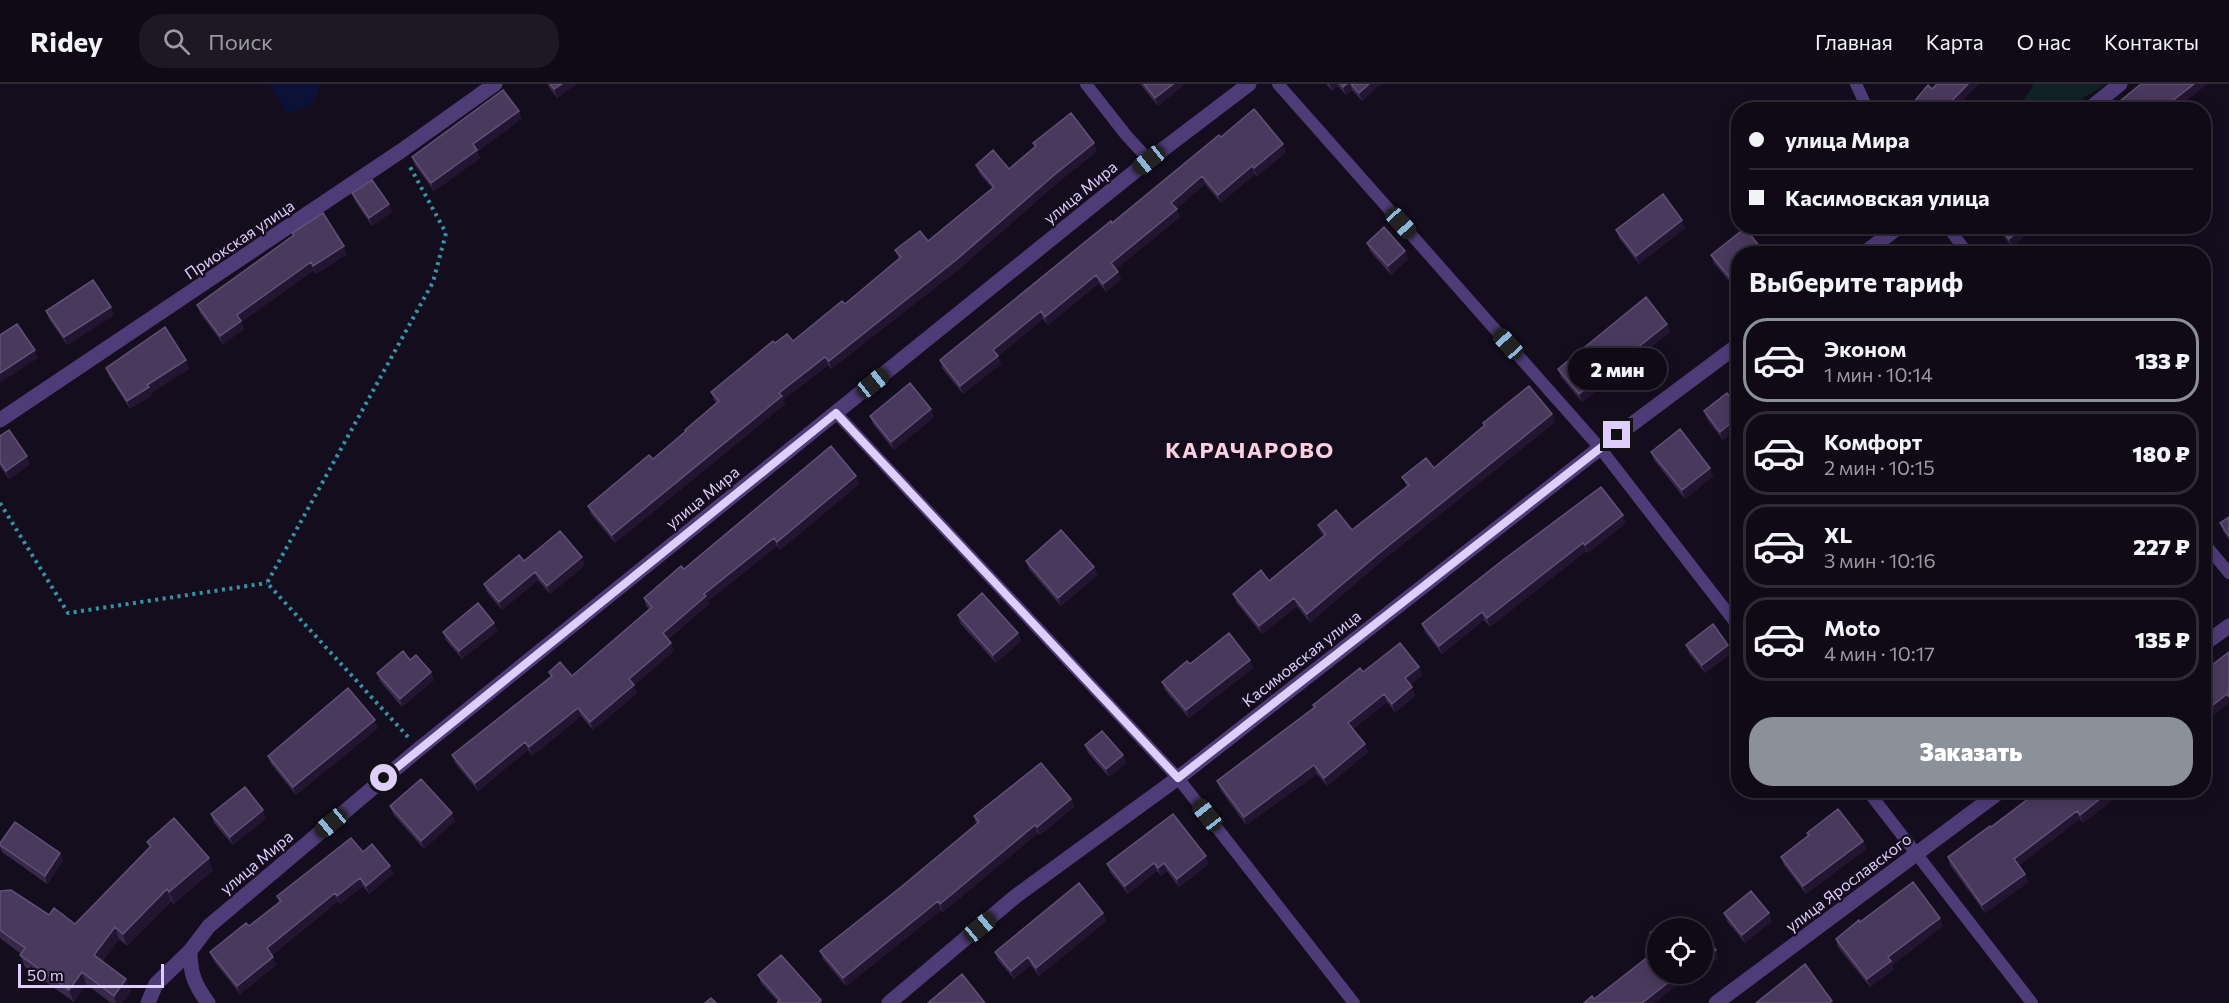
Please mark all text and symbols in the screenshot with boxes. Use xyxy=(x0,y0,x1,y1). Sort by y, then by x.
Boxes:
search box xyxy=(139,14,559,68)
text: Ridey xyxy=(30,24,103,58)
icon: search xyxy=(160,25,193,58)
text: Поиск xyxy=(208,28,273,55)
text: Главная xyxy=(1815,29,1893,54)
text: Карта xyxy=(1926,29,1984,54)
text: О нас xyxy=(2017,29,2071,54)
text: Контакты xyxy=(2104,29,2199,54)
text: улица Мира xyxy=(1785,126,1910,153)
car xyxy=(1129,142,1169,178)
street label: улица Мира xyxy=(1039,157,1121,227)
text: Касимовская улица xyxy=(1785,184,1990,211)
street label: Приокская улица xyxy=(181,195,297,283)
car xyxy=(1382,204,1420,242)
text: Выберите тариф xyxy=(1749,265,1963,298)
car xyxy=(1489,325,1527,363)
icon: car xyxy=(1752,333,1806,387)
text: Эконом xyxy=(1824,335,1906,362)
text: 133 ₽ xyxy=(2135,347,2190,374)
callout: 2 мин xyxy=(1568,348,1666,390)
text: 2 мин xyxy=(1591,357,1644,381)
text: 1 мин · 10:14 xyxy=(1824,362,1933,386)
car xyxy=(853,365,893,401)
route end xyxy=(1603,421,1630,448)
icon: car xyxy=(1752,426,1806,480)
text: Комфорт xyxy=(1824,428,1922,455)
district label: КАРАЧАРОВО xyxy=(1165,436,1335,463)
text: 180 ₽ xyxy=(2132,440,2190,467)
text: 2 мин · 10:15 xyxy=(1824,455,1935,479)
street label: улица Мира xyxy=(661,462,743,532)
icon: car xyxy=(1752,519,1806,573)
text: XL xyxy=(1824,521,1852,548)
text: 227 ₽ xyxy=(2133,533,2190,560)
text: 3 мин · 10:16 xyxy=(1824,548,1936,572)
street label: Касимовская улица xyxy=(1238,606,1364,710)
icon: car xyxy=(1752,612,1806,666)
text: Moto xyxy=(1824,614,1880,641)
text: 135 ₽ xyxy=(2135,626,2190,653)
text: 4 мин · 10:17 xyxy=(1824,641,1935,665)
button: Заказать xyxy=(1749,717,2193,786)
route start xyxy=(370,764,397,791)
car xyxy=(1189,795,1225,835)
car xyxy=(311,805,351,841)
street label: улица Мира xyxy=(216,826,296,898)
street label: улица Ярославского xyxy=(1781,829,1915,935)
car xyxy=(960,909,1000,945)
map controls xyxy=(1647,918,1713,984)
button: locate xyxy=(1647,918,1713,984)
scale bar xyxy=(18,961,164,988)
text: 50 m xyxy=(27,965,64,984)

